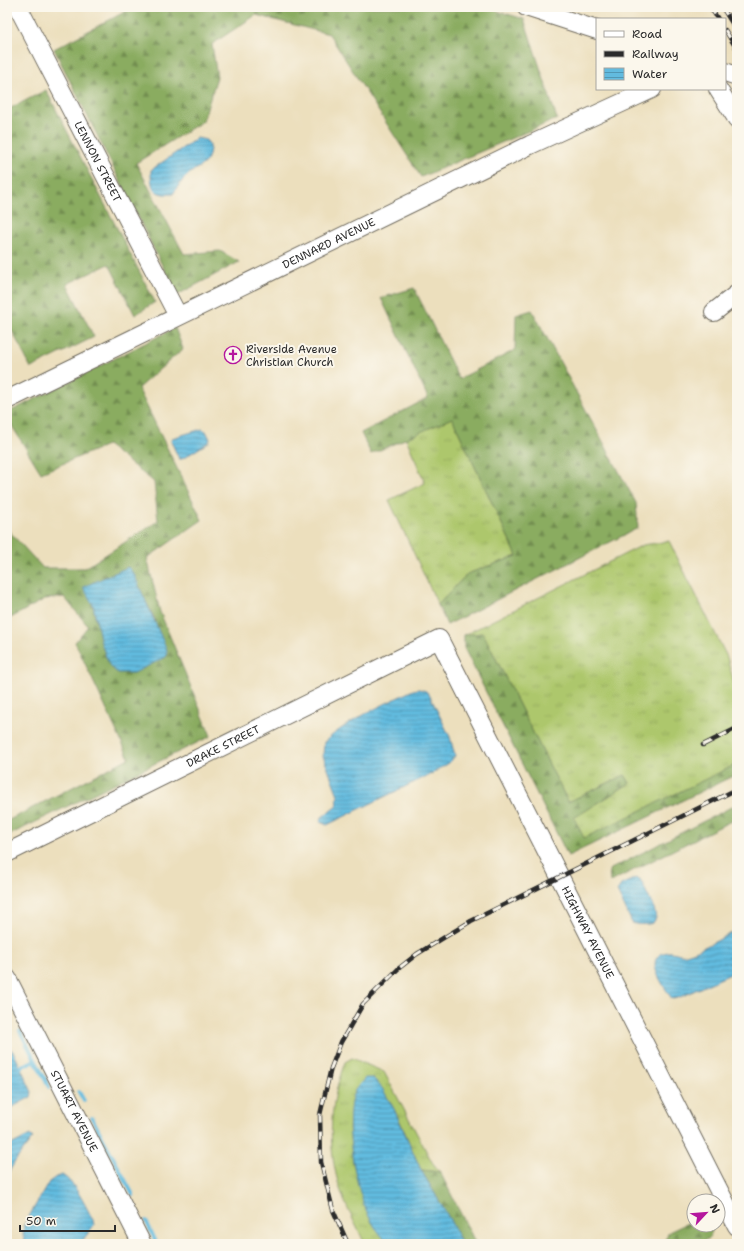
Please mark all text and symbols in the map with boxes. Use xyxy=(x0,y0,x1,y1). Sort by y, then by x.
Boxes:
legend xyxy=(596,18,726,90)
text: Road xyxy=(632,26,663,42)
text: Railway xyxy=(632,46,679,62)
text: Water xyxy=(632,66,668,82)
street label: LENNON STREET xyxy=(71,118,125,205)
street label: DENNARD AVENUE xyxy=(280,214,378,272)
place label: Riverside Avenue Christian Church xyxy=(246,342,337,370)
church icon: Riverside Avenue Christian Church xyxy=(223,345,243,365)
street label: DRAKE STREET xyxy=(184,721,263,771)
street label: HIGHWAY AVENUE xyxy=(558,883,618,981)
street label: STUART AVENUE xyxy=(47,1067,102,1155)
north arrow xyxy=(686,1193,726,1233)
text: N xyxy=(706,1202,723,1216)
scale bar xyxy=(20,1207,115,1233)
text: 50 m xyxy=(26,1213,56,1229)

